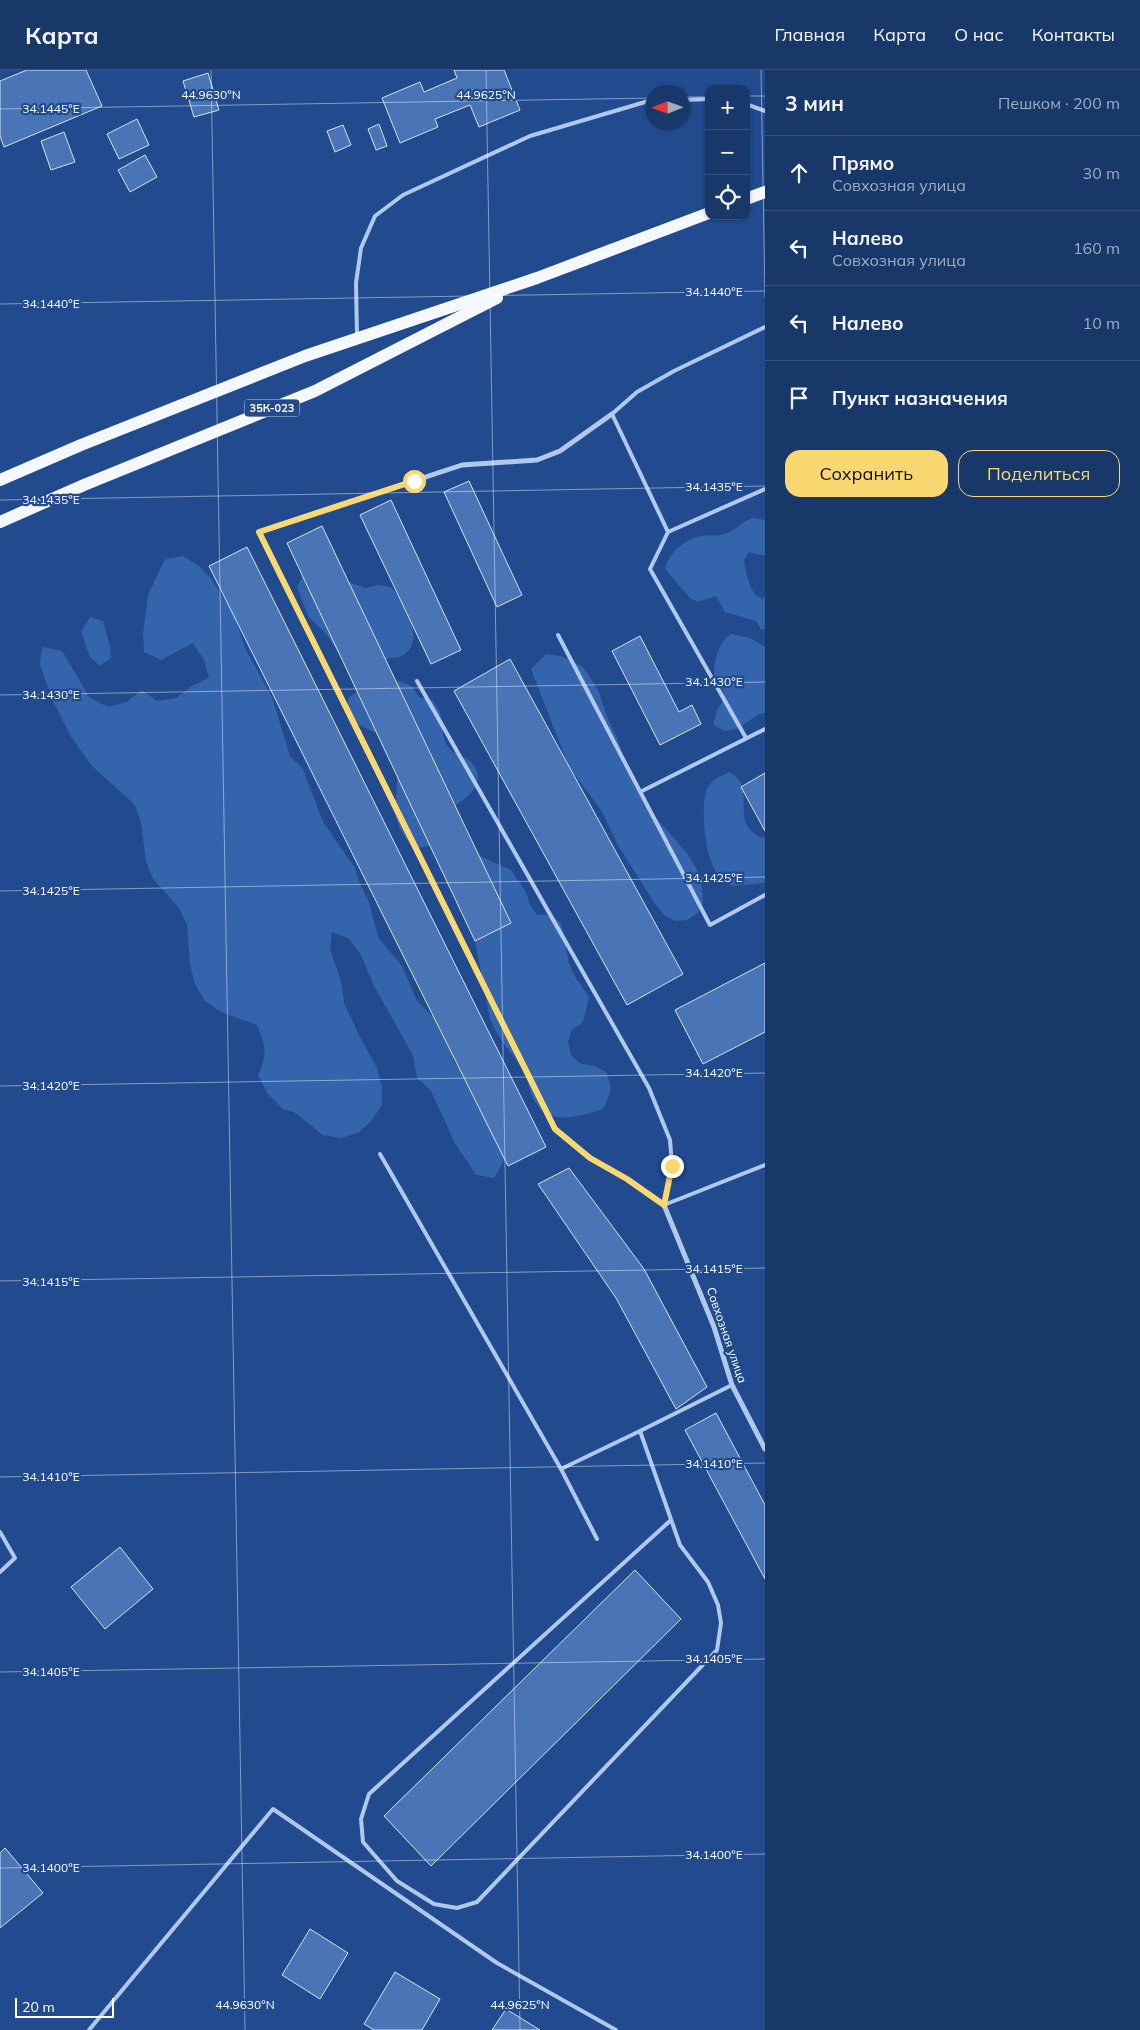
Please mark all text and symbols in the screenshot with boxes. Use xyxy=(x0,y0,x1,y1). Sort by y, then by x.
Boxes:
text: Карта xyxy=(25,20,99,50)
text: Главная xyxy=(775,23,845,46)
text: Карта xyxy=(873,23,926,46)
text: О нас xyxy=(954,23,1004,46)
text: Контакты xyxy=(1032,23,1115,46)
north arrow xyxy=(645,85,690,130)
map controls xyxy=(705,85,750,220)
button: + xyxy=(705,85,750,130)
text: 44.9630°N xyxy=(181,87,241,102)
text: 44.9625°N xyxy=(456,87,516,102)
text: 3 мин xyxy=(785,90,844,116)
text: Пешком · 200 m xyxy=(998,93,1120,113)
text: 34.1445°E xyxy=(22,101,80,116)
button: − xyxy=(705,130,750,175)
text: Прямо xyxy=(832,151,894,175)
icon: ahead xyxy=(785,159,813,187)
text: 30 m xyxy=(1083,163,1120,183)
button: locate xyxy=(705,175,750,220)
text: Совхозная улица xyxy=(832,175,966,195)
text: Налево xyxy=(832,226,904,250)
icon: left xyxy=(785,234,813,262)
text: 160 m xyxy=(1073,238,1120,258)
text: Совхозная улица xyxy=(832,250,966,270)
text: 34.1440°E xyxy=(685,284,743,299)
text: 34.1440°E xyxy=(22,296,80,311)
icon: left xyxy=(785,309,813,337)
text: Налево xyxy=(832,311,904,335)
text: 10 m xyxy=(1083,313,1120,333)
icon: arrive xyxy=(785,384,813,412)
text: Пункт назначения xyxy=(832,386,1008,410)
road number: 35К-023 xyxy=(244,399,300,416)
button: Сохранить xyxy=(785,450,948,497)
button: Поделиться xyxy=(958,450,1120,497)
route start xyxy=(403,470,426,493)
text: 34.1435°E xyxy=(685,479,743,494)
text: 34.1435°E xyxy=(22,492,80,507)
text: 34.1430°E xyxy=(685,674,743,689)
text: 34.1430°E xyxy=(22,687,80,702)
text: 34.1425°E xyxy=(685,870,743,885)
text: 34.1425°E xyxy=(22,883,80,898)
text: 34.1420°E xyxy=(685,1065,743,1080)
text: 34.1420°E xyxy=(22,1078,80,1093)
route end xyxy=(661,1155,684,1178)
text: 34.1415°E xyxy=(685,1261,743,1276)
text: 34.1415°E xyxy=(22,1274,80,1289)
street label: Совхозная улица xyxy=(704,1285,750,1385)
text: 34.1410°E xyxy=(685,1456,743,1471)
text: 34.1410°E xyxy=(22,1469,80,1484)
text: 34.1405°E xyxy=(685,1651,743,1666)
text: 34.1405°E xyxy=(22,1664,80,1679)
text: 34.1400°E xyxy=(685,1847,743,1862)
text: 34.1400°E xyxy=(22,1860,80,1875)
scale bar xyxy=(15,1995,114,2018)
text: 44.9630°N xyxy=(215,1997,275,2012)
text: 44.9625°N xyxy=(490,1997,550,2012)
text: 20 m xyxy=(22,1998,55,2016)

